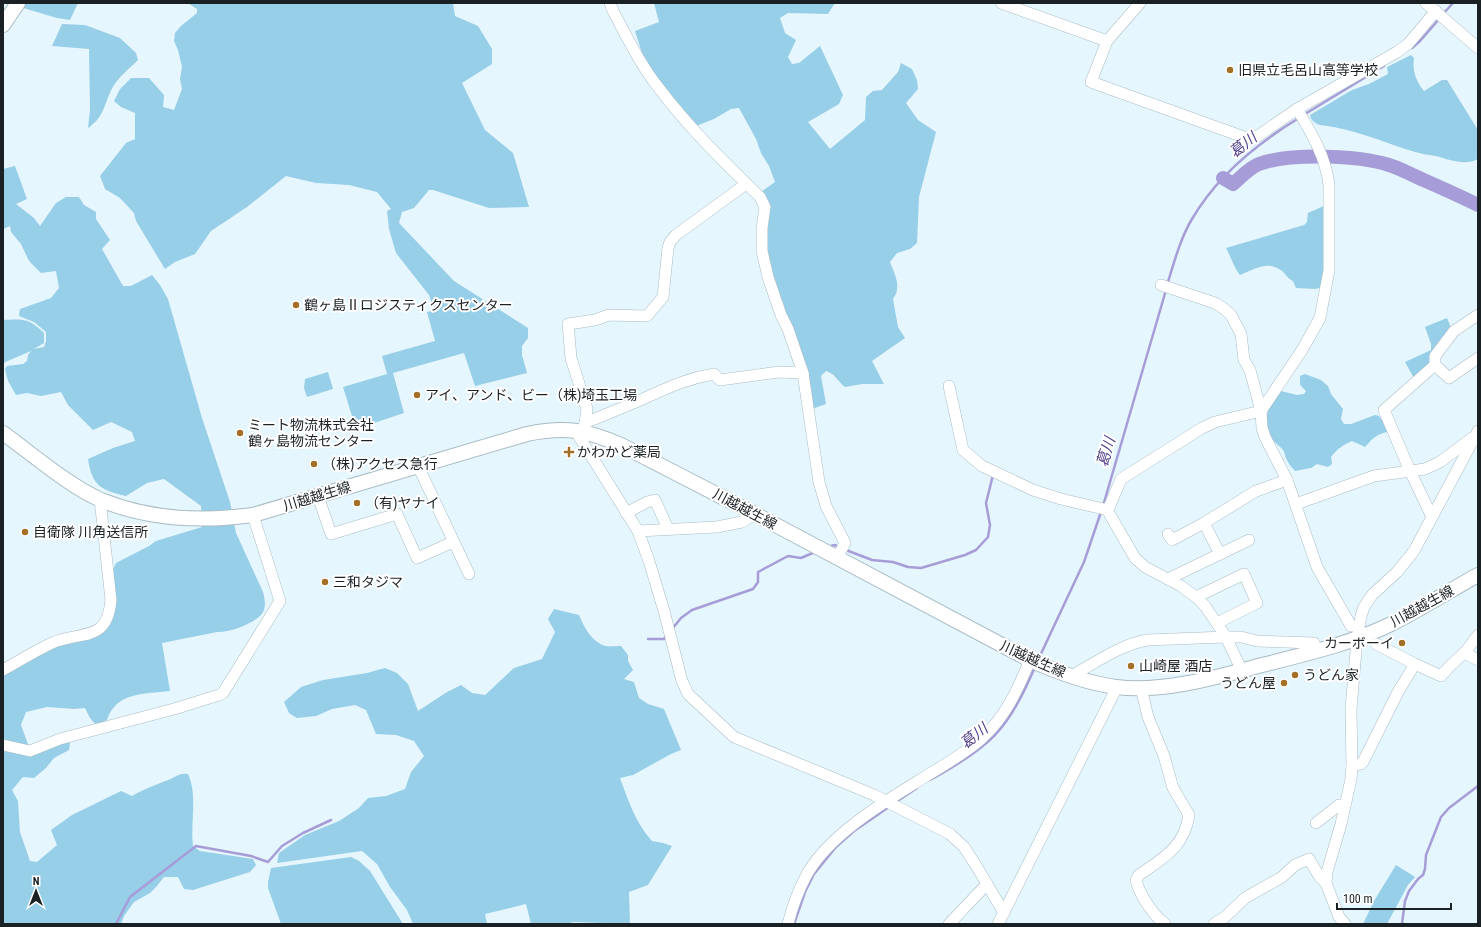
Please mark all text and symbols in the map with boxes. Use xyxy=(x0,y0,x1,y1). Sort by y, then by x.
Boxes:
place label: 旧県立毛呂山高等学校 xyxy=(1238,62,1378,78)
marker: 旧県立毛呂山高等学校 xyxy=(1225,65,1235,75)
water label: 葛川 xyxy=(1226,127,1262,161)
place label: 鶴ヶ島Ⅱロジスティクスセンター xyxy=(304,297,513,313)
marker: 鶴ヶ島Ⅱロジスティクスセンター xyxy=(291,300,301,310)
place label: アイ、アンド、ビー（株)埼玉工場 xyxy=(425,387,637,404)
marker: アイ、アンド、ビー（株)埼玉工場 xyxy=(412,390,422,400)
place label: ミート物流株式会社 鶴ヶ島物流センター xyxy=(248,417,374,449)
marker: ミート物流株式会社 鶴ヶ島物流センター xyxy=(235,428,245,438)
water label: 葛川 xyxy=(1093,433,1120,469)
place label: かわかど薬局 xyxy=(577,444,661,460)
marker: かわかど薬局 xyxy=(564,447,574,457)
place label: （株)アクセス急行 xyxy=(322,456,438,473)
marker: （株)アクセス急行 xyxy=(309,459,319,469)
street label: 川越越生線 xyxy=(281,478,353,514)
street label: 川越越生線 xyxy=(710,486,780,532)
place label: （有)ヤナイ xyxy=(365,495,439,512)
marker: （有)ヤナイ xyxy=(352,498,362,508)
place label: 自衛隊 川角送信所 xyxy=(33,524,148,540)
marker: 自衛隊 川角送信所 xyxy=(20,527,30,537)
place label: 三和タジマ xyxy=(333,574,403,590)
marker: 三和タジマ xyxy=(320,577,330,587)
street label: 川越越生線 xyxy=(1388,582,1456,630)
place label: カーボーイ xyxy=(1324,635,1394,651)
street label: 川越越生線 xyxy=(998,637,1068,681)
marker: カーボーイ xyxy=(1397,638,1407,648)
place label: 山崎屋 酒店 xyxy=(1139,658,1212,674)
marker: 山崎屋 酒店 xyxy=(1126,661,1136,671)
place label: うどん家 xyxy=(1303,667,1359,683)
marker: うどん家 xyxy=(1290,670,1300,680)
place label: うどん屋 xyxy=(1220,675,1276,691)
marker: うどん屋 xyxy=(1279,678,1289,688)
water label: 葛川 xyxy=(957,718,993,752)
north arrow xyxy=(16,871,56,911)
text: N xyxy=(33,875,40,888)
scale bar xyxy=(1337,885,1451,911)
text: 100 m xyxy=(1343,892,1373,906)

